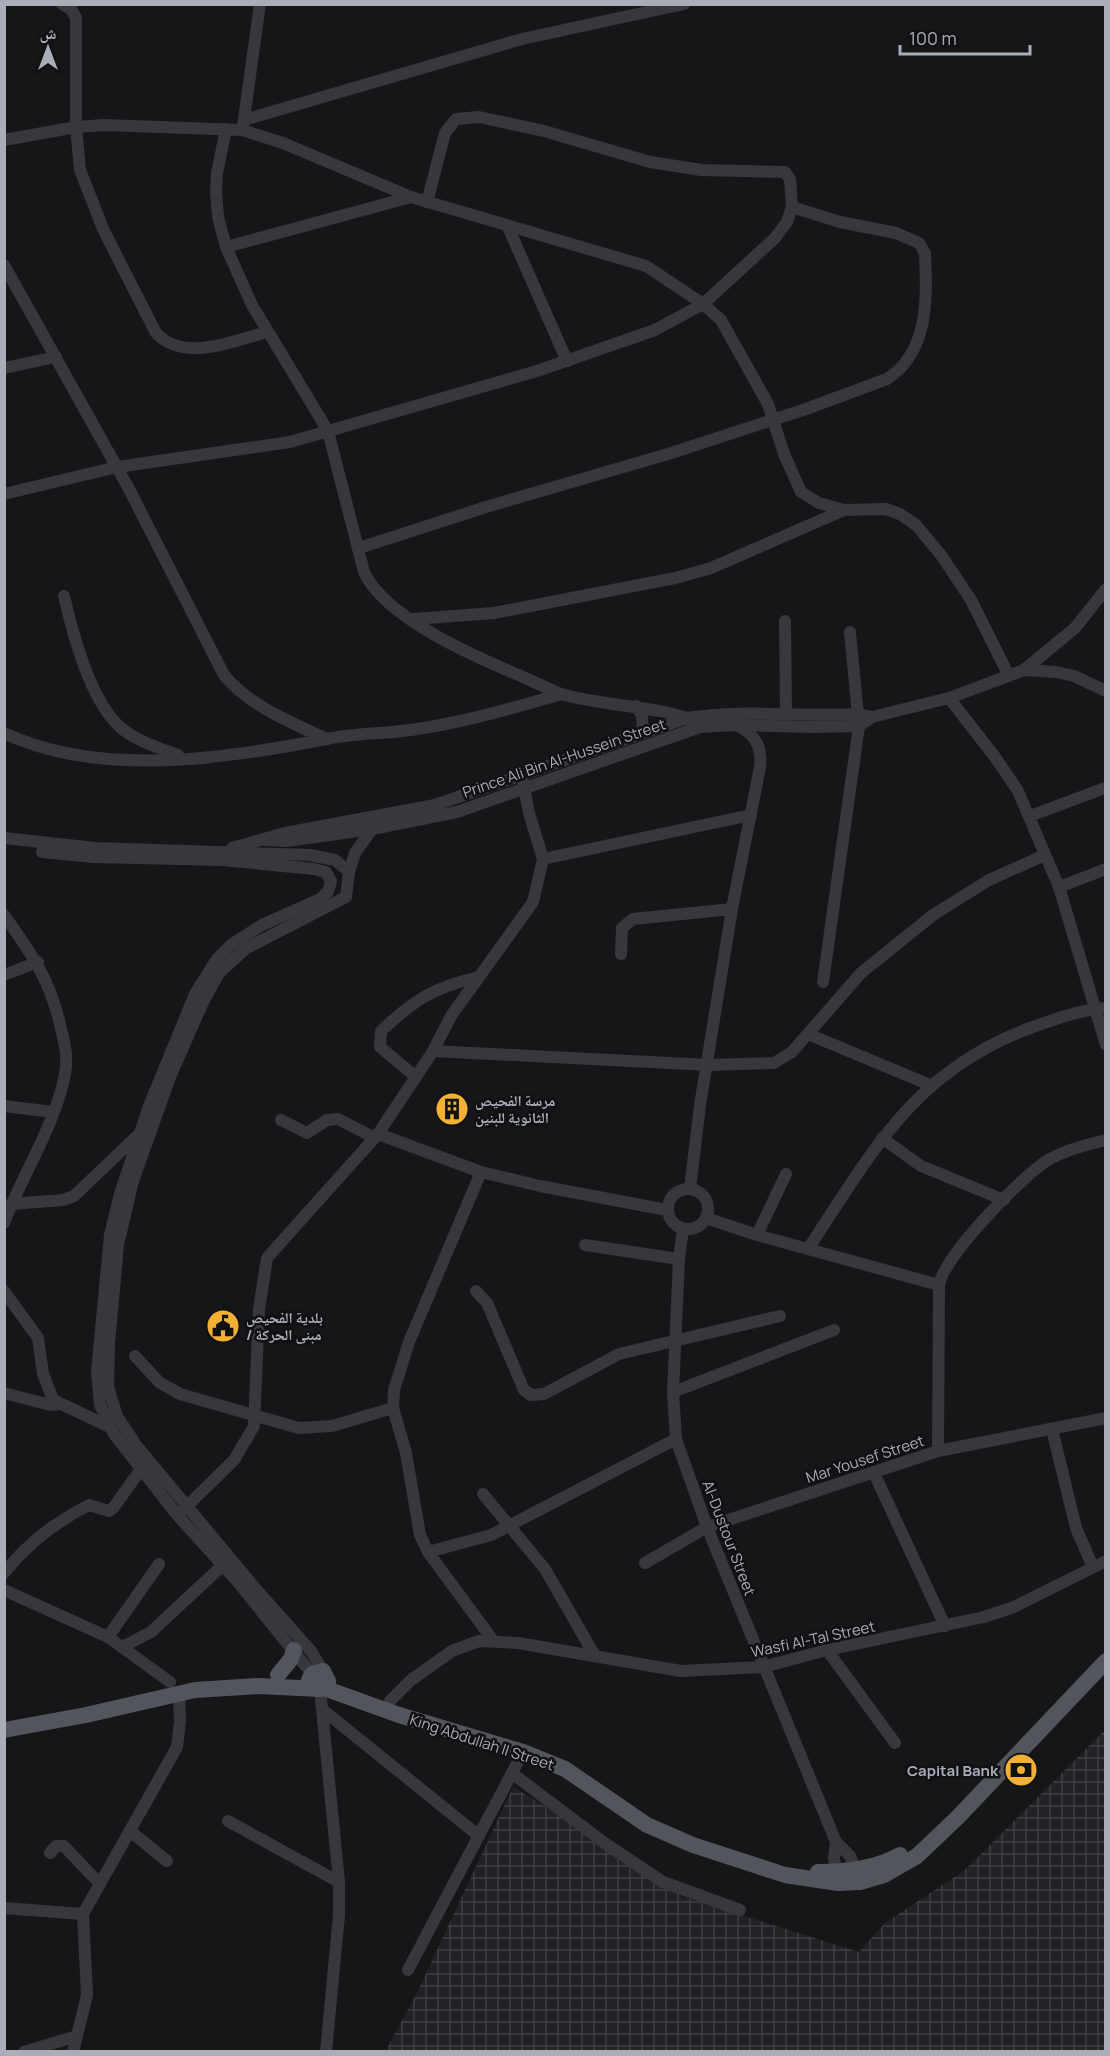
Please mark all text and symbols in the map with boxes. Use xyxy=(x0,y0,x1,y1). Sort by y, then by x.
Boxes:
north arrow xyxy=(18,18,78,78)
scale bar xyxy=(900,18,1030,56)
text: ش xyxy=(40,22,57,44)
text: 100 m xyxy=(909,26,957,50)
street label: Prince Ali Bin Al-Hussein Street xyxy=(460,713,668,803)
place label: مرسة الفحيص الثانوية للبنين xyxy=(475,1090,555,1128)
building icon: مرسة الفحيص الثانوية للبنين xyxy=(434,1091,470,1127)
place label: بلدية الفحيص / مبنى الحركة xyxy=(246,1307,323,1345)
public building icon: بلدية الفحيص / مبنى الحركة xyxy=(205,1308,241,1344)
street label: Mar Yousef Street xyxy=(803,1430,927,1488)
street label: Al-Dustour Street xyxy=(697,1477,761,1599)
street label: Wasfi Al-Tal Street xyxy=(749,1616,877,1662)
street label: King Abdullah II Street xyxy=(407,1709,557,1775)
bank icon: Capital Bank xyxy=(1003,1752,1039,1788)
place label: Capital Bank xyxy=(907,1760,999,1781)

